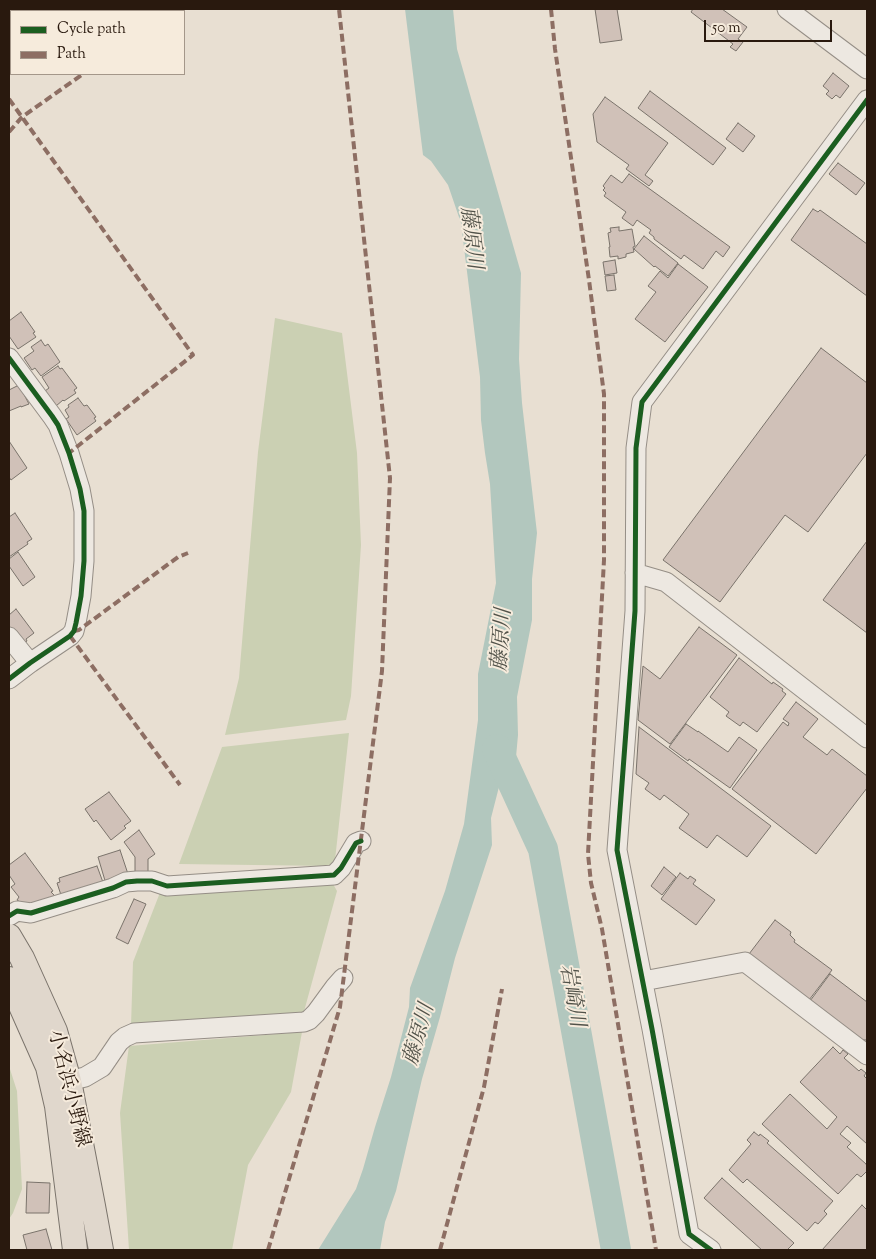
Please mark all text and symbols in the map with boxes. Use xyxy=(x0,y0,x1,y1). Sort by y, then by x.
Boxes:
legend xyxy=(10,10,185,75)
scale bar xyxy=(706,10,834,42)
text: 50 m xyxy=(712,18,741,39)
text: Cycle path xyxy=(57,19,126,40)
text: Path xyxy=(57,44,86,65)
water label: 藤原川 xyxy=(453,205,485,271)
water label: 藤原川 xyxy=(489,608,519,672)
water label: 岩崎川 xyxy=(552,963,588,1029)
water label: 藤原川 xyxy=(400,1001,442,1069)
street label: 小名浜小野線 xyxy=(41,1028,93,1150)

